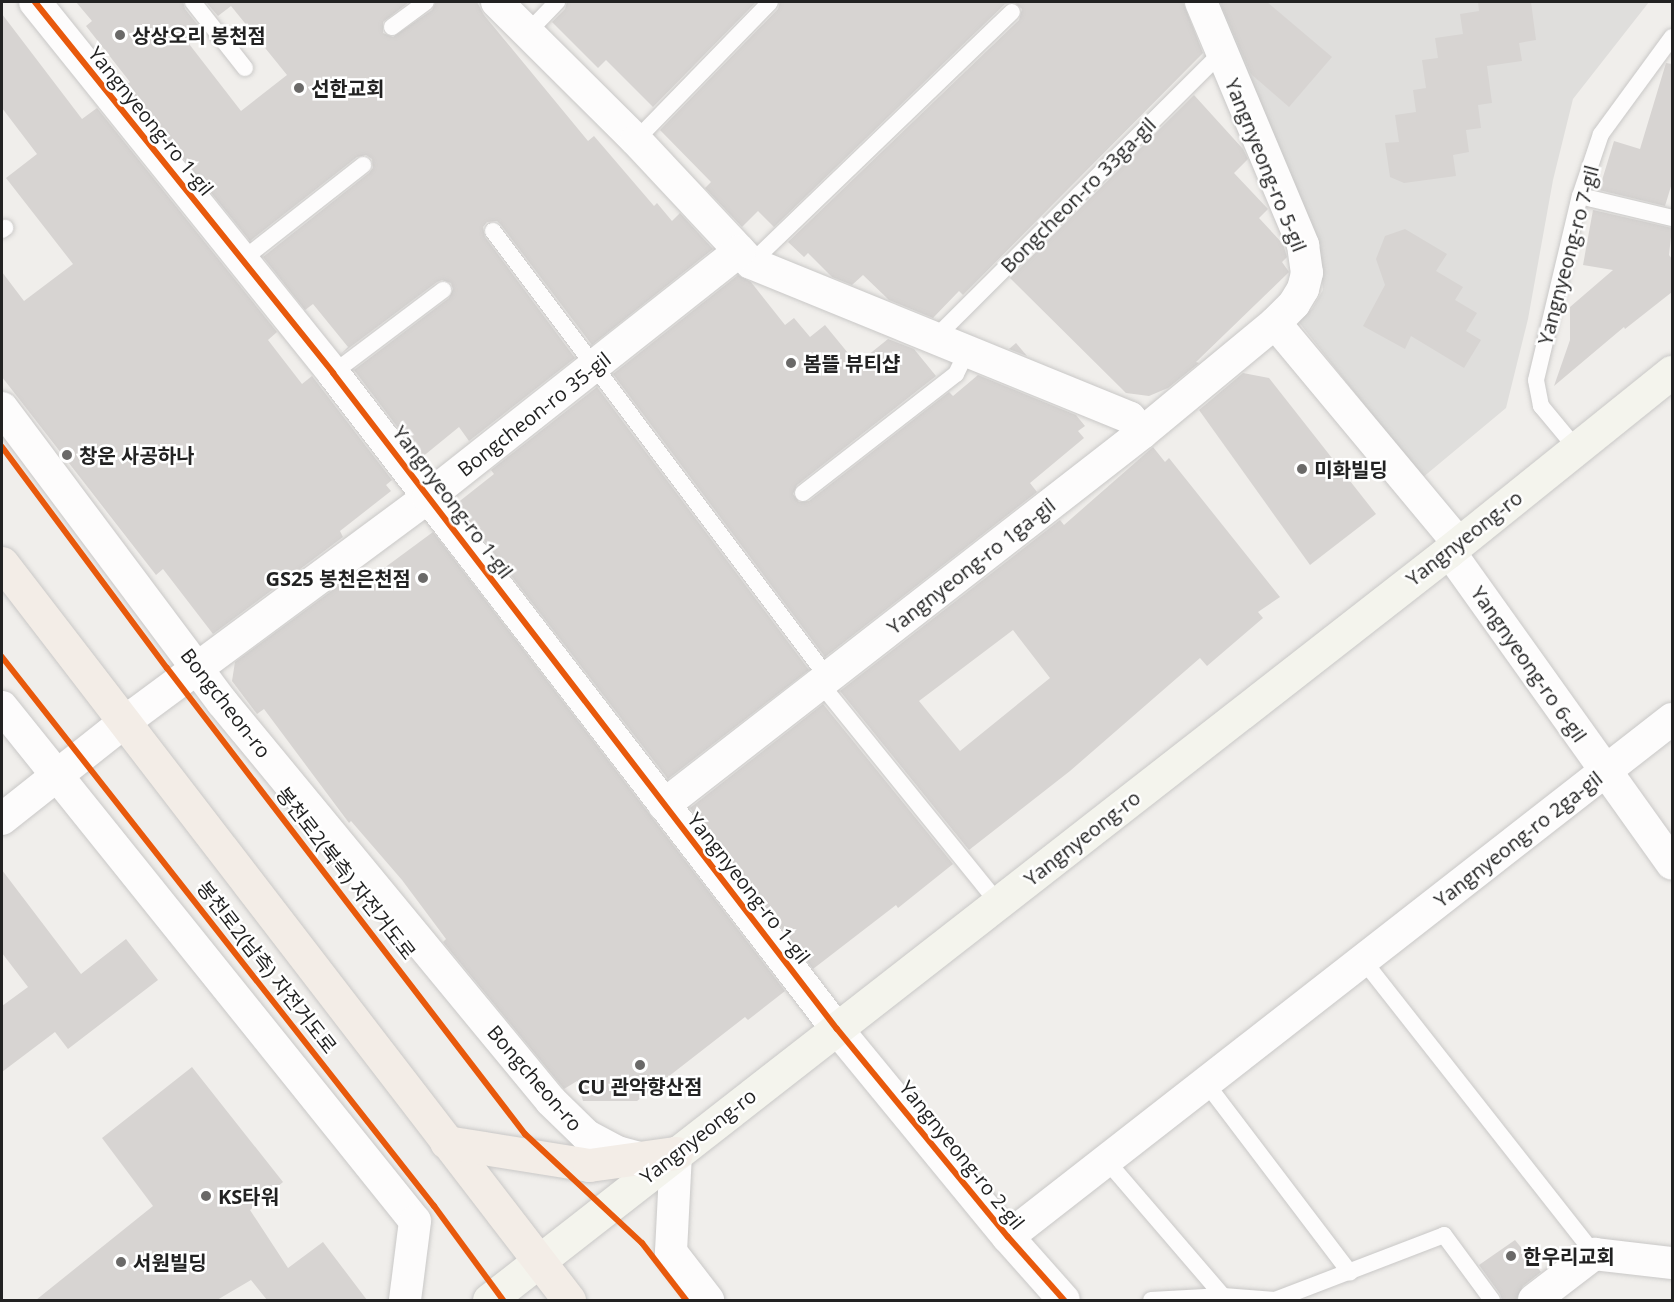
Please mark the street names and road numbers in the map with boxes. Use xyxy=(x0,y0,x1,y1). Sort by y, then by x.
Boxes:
street label: Yangnyeong-ro 1-gil xyxy=(84,42,218,200)
street label: Yangnyeong-ro 5-gil xyxy=(1220,75,1312,255)
street label: Bongcheon-ro 33ga-gil xyxy=(995,112,1161,278)
street label: Yangnyeong-ro 7-gil xyxy=(1532,163,1604,347)
street label: Bongcheon-ro 35-gil xyxy=(453,347,615,481)
street label: Yangnyeong-ro 1-gil xyxy=(388,421,518,583)
street label: Yangnyeong-ro xyxy=(1401,485,1527,591)
street label: Yangnyeong-ro 1ga-gil xyxy=(882,493,1060,639)
street label: Yangnyeong-ro 6-gil xyxy=(1466,581,1592,747)
street label: Bongcheon-ro xyxy=(176,644,276,762)
street label: Yangnyeong-ro 2ga-gil xyxy=(1429,766,1607,912)
street label: 봉천로2(북측) 자전거도로 xyxy=(271,782,421,964)
street label: Yangnyeong-ro xyxy=(1019,785,1145,891)
street label: Yangnyeong-ro 1-gil xyxy=(683,808,815,968)
street label: 봉천로2(남측) 자전거도로 xyxy=(192,876,342,1058)
street label: Bongcheon-ro xyxy=(483,1020,587,1136)
street label: Yangnyeong-ro 2-gil xyxy=(895,1076,1029,1234)
street label: Yangnyeong-ro xyxy=(635,1083,761,1189)

